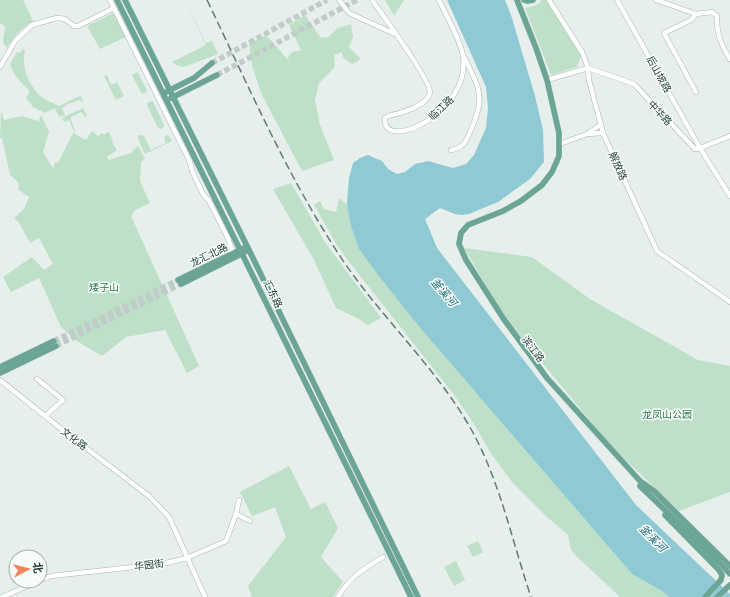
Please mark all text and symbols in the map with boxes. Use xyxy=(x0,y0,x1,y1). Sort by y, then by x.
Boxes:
street label: 后山坡路 xyxy=(644,53,674,95)
street label: 临江路 xyxy=(426,93,456,123)
street label: 中华路 xyxy=(645,98,675,128)
street label: 解放路 xyxy=(606,150,630,182)
street label: 龙汇北路 xyxy=(188,240,230,270)
water label: 釜溪河 xyxy=(428,275,461,311)
street label: 汇东路 xyxy=(261,278,285,310)
park label: 矮子山 xyxy=(89,281,119,294)
street label: 滨江路 xyxy=(519,333,547,365)
park label: 龙凤山公园 xyxy=(642,408,692,421)
street label: 文化路 xyxy=(58,425,90,453)
water label: 釜溪河 xyxy=(636,521,671,556)
north arrow xyxy=(8,549,48,589)
street label: 华园街 xyxy=(133,557,165,573)
text: 北 xyxy=(30,561,46,574)

